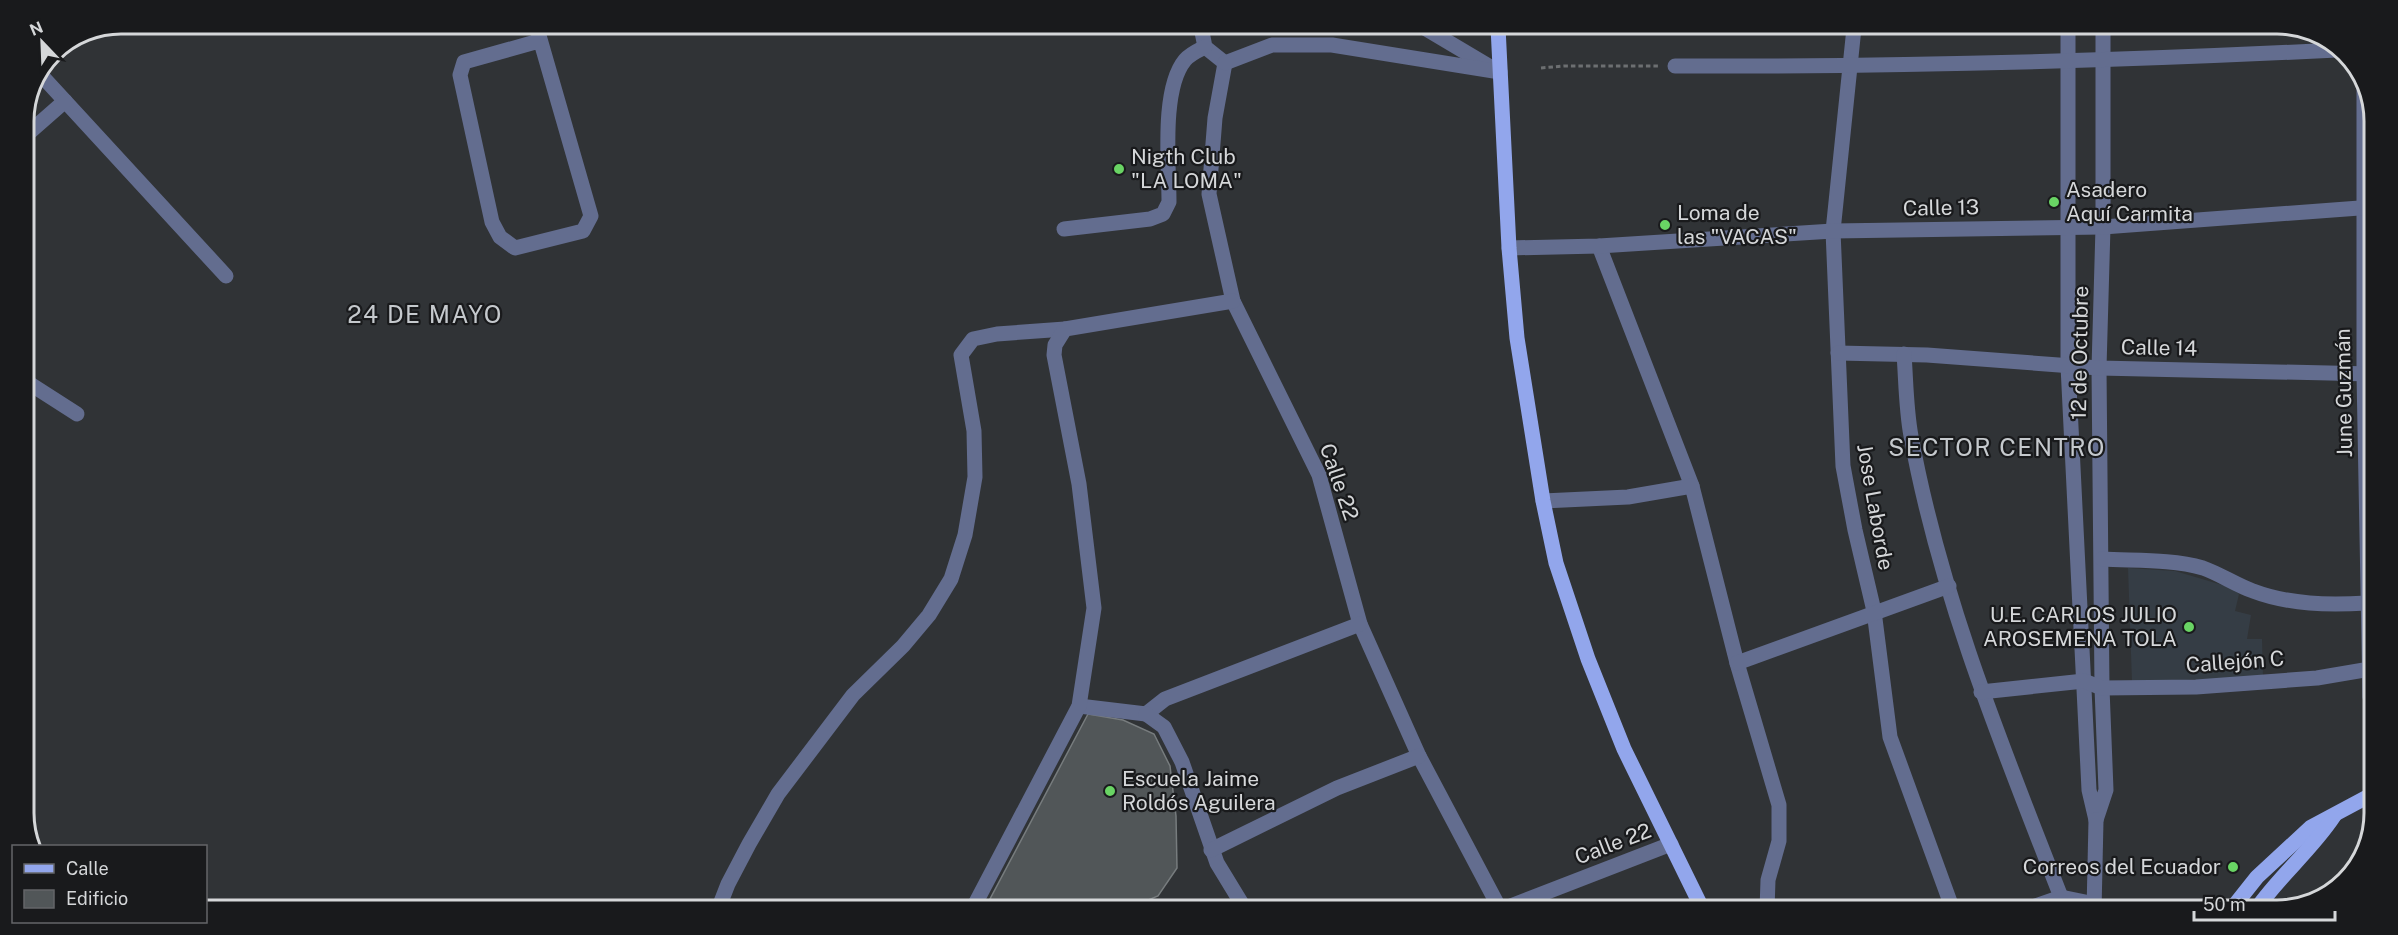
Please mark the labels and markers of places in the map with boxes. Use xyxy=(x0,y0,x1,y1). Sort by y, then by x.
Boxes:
place label: Nigth Club "LA LOMA" xyxy=(1131,144,1242,193)
marker: Nigth Club "LA LOMA" xyxy=(1112,162,1126,176)
place label: Asadero Aquí Carmita xyxy=(2066,177,2193,226)
marker: Asadero Aquí Carmita xyxy=(2047,195,2061,209)
place label: Loma de las "VACAS" xyxy=(1677,200,1797,249)
marker: Loma de las "VACAS" xyxy=(1658,218,1672,232)
place label: U.E. CARLOS JULIO AROSEMENA TOLA xyxy=(1983,602,2177,651)
marker: U.E. CARLOS JULIO AROSEMENA TOLA xyxy=(2182,620,2196,634)
place label: Escuela Jaime Roldós Aguilera xyxy=(1122,766,1276,815)
marker: Escuela Jaime Roldós Aguilera xyxy=(1103,784,1117,798)
place label: Correos del Ecuador xyxy=(2023,854,2221,879)
marker: Correos del Ecuador xyxy=(2226,860,2240,874)

